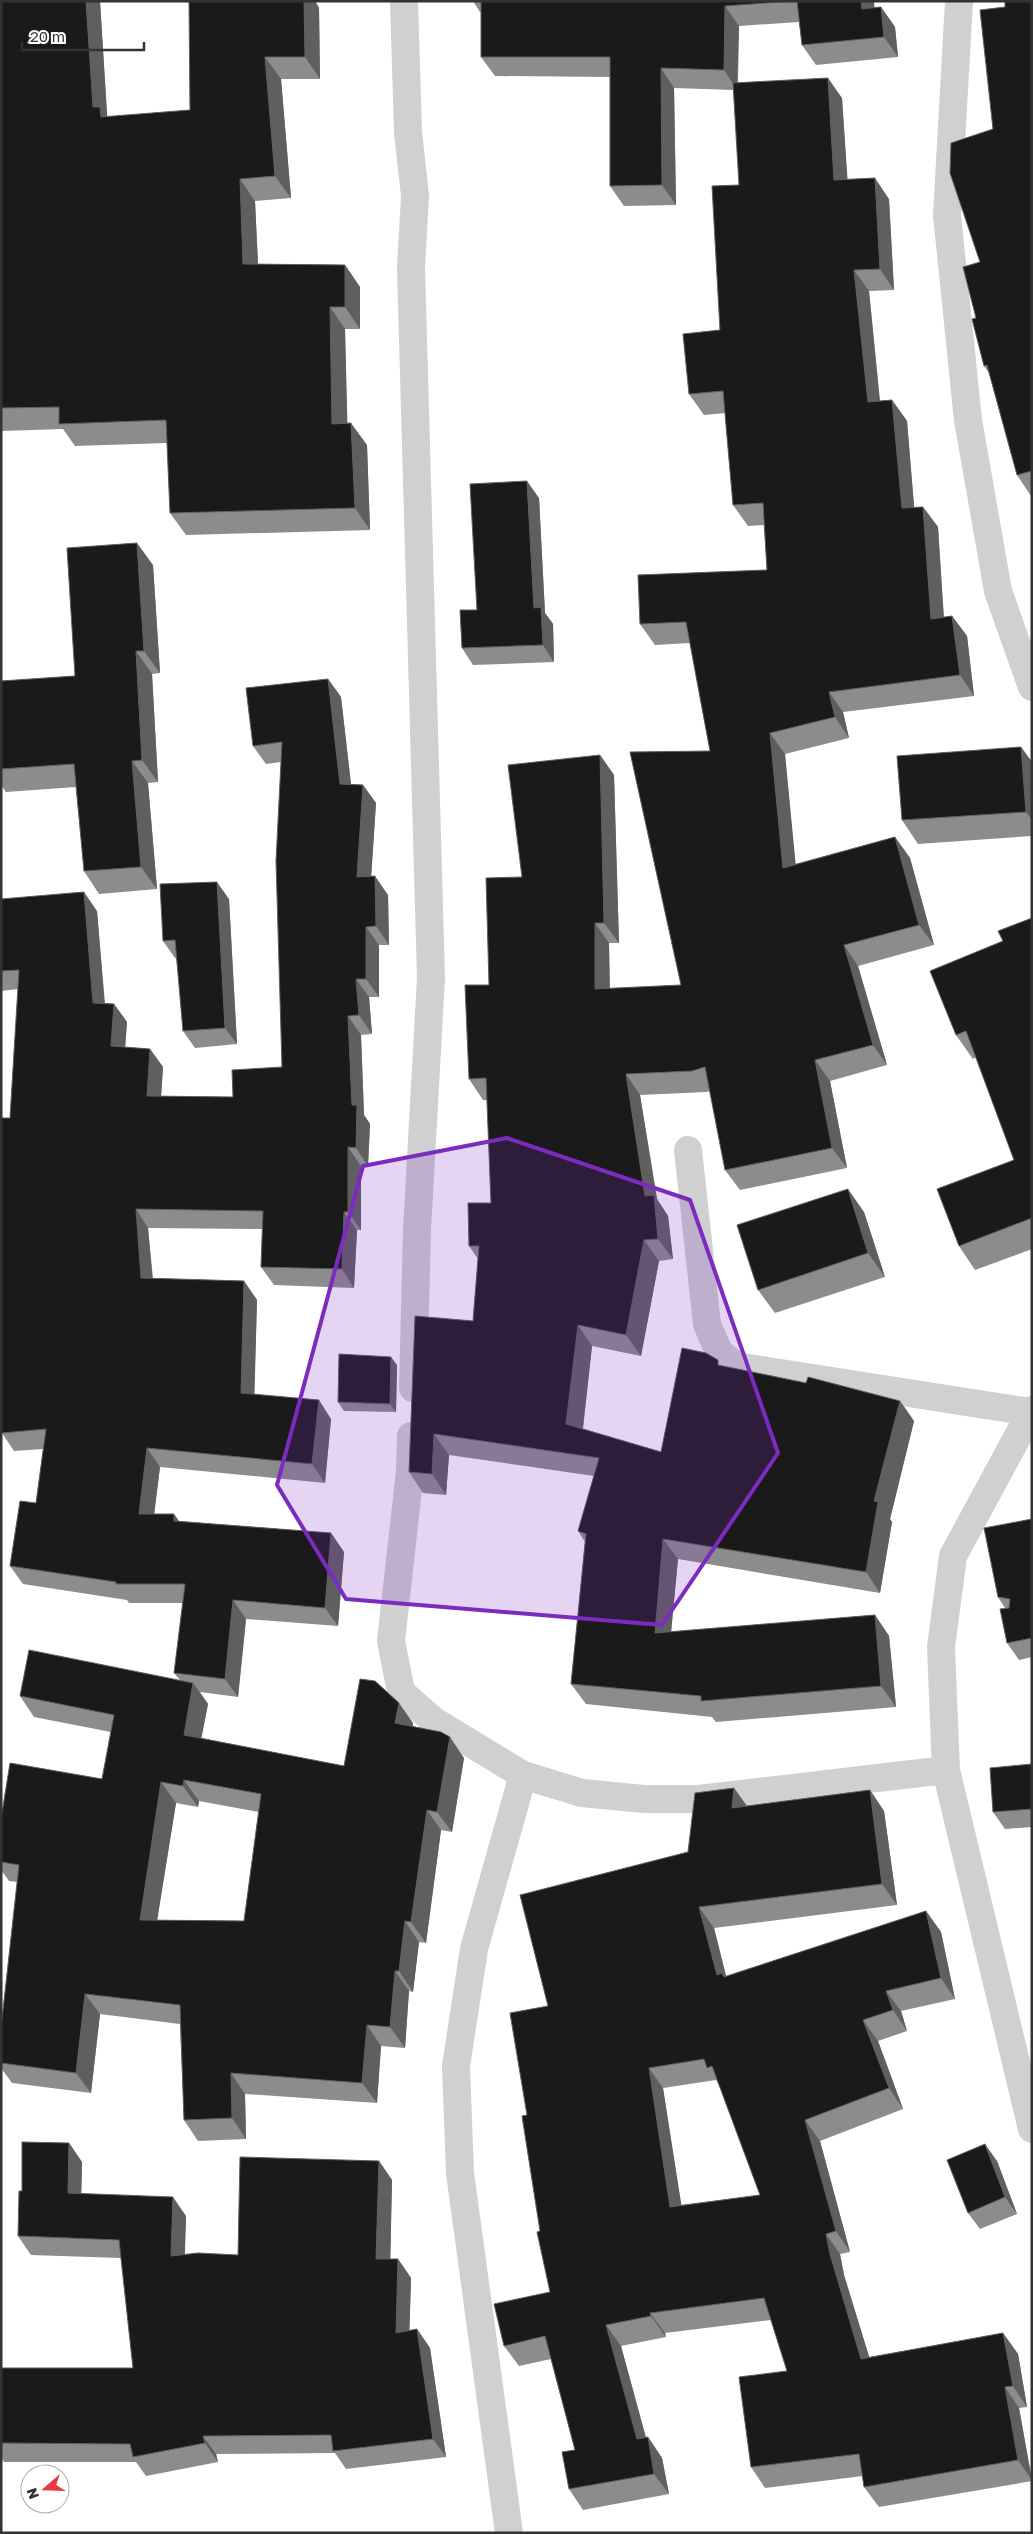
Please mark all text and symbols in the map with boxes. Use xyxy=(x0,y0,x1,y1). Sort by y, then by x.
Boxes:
scale bar xyxy=(22,20,145,52)
text: 20 m xyxy=(30,27,65,45)
north arrow xyxy=(20,2464,70,2514)
text: N xyxy=(23,2486,42,2502)

